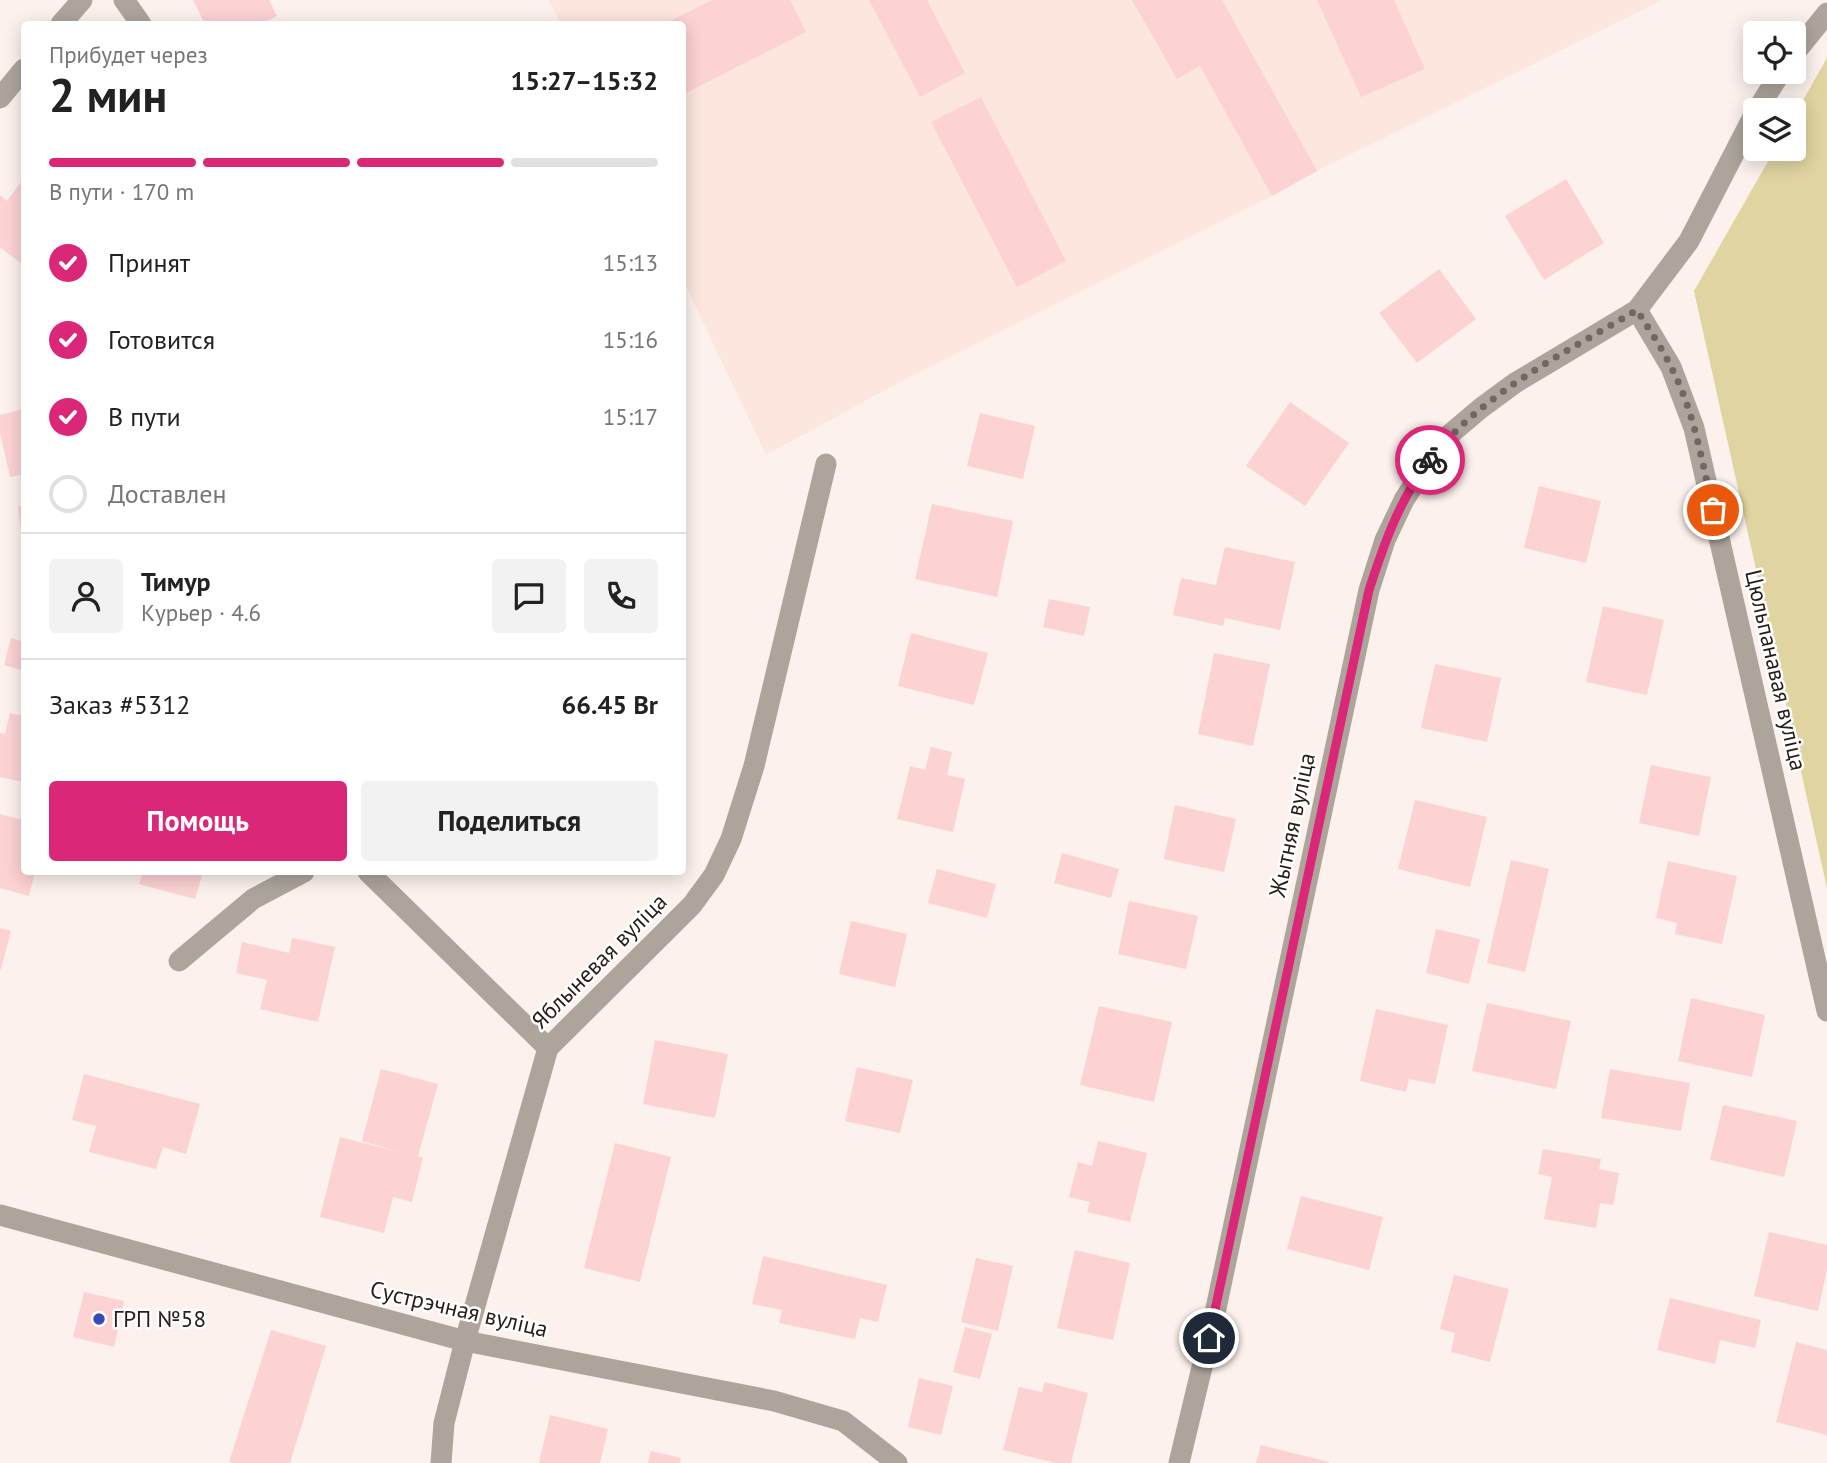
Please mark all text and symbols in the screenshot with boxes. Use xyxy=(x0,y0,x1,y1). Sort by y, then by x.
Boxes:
map controls xyxy=(1743,21,1806,161)
button: locate xyxy=(1743,21,1806,84)
text: Прибудет через xyxy=(49,40,208,69)
text: 15:27–15:32 xyxy=(511,64,658,97)
text: 2 мин xyxy=(49,65,167,125)
button: layers xyxy=(1743,98,1806,161)
text: В пути · 170 m xyxy=(49,177,194,206)
icon: check xyxy=(49,244,87,282)
text: Принят xyxy=(108,246,190,279)
text: 15:13 xyxy=(603,248,658,277)
icon: check xyxy=(49,321,87,359)
text: Готовится xyxy=(108,323,215,356)
text: 15:16 xyxy=(603,325,658,354)
icon: check xyxy=(49,398,87,436)
text: В пути xyxy=(108,400,181,433)
text: 15:17 xyxy=(603,402,658,431)
courier xyxy=(1395,425,1465,495)
icon: bike xyxy=(1411,441,1449,479)
text: Доставлен xyxy=(108,477,227,510)
pin xyxy=(1683,480,1743,540)
icon: bag xyxy=(1694,491,1732,529)
button: person xyxy=(49,559,123,633)
button: chat xyxy=(492,559,566,633)
button: phone xyxy=(584,559,658,633)
text: Тимур xyxy=(141,565,211,598)
street label: Цюльпанавая вуліца xyxy=(1739,566,1814,773)
text: Курьер · 4.6 xyxy=(141,598,261,627)
text: Заказ #5312 xyxy=(49,688,191,721)
text: 66.45 Br xyxy=(562,688,658,721)
street label: Жытняя вуліца xyxy=(1262,750,1321,901)
button: Помощь xyxy=(49,781,347,861)
button: Поделиться xyxy=(361,781,658,861)
street label: Яблыневая вуліца xyxy=(525,887,672,1034)
street label: Сустрэчная вуліца xyxy=(367,1274,551,1343)
place label: ГРП №58 xyxy=(113,1304,206,1333)
pin xyxy=(1179,1308,1239,1368)
marker: ГРП №58 xyxy=(91,1311,107,1327)
icon: home xyxy=(1190,1319,1228,1357)

